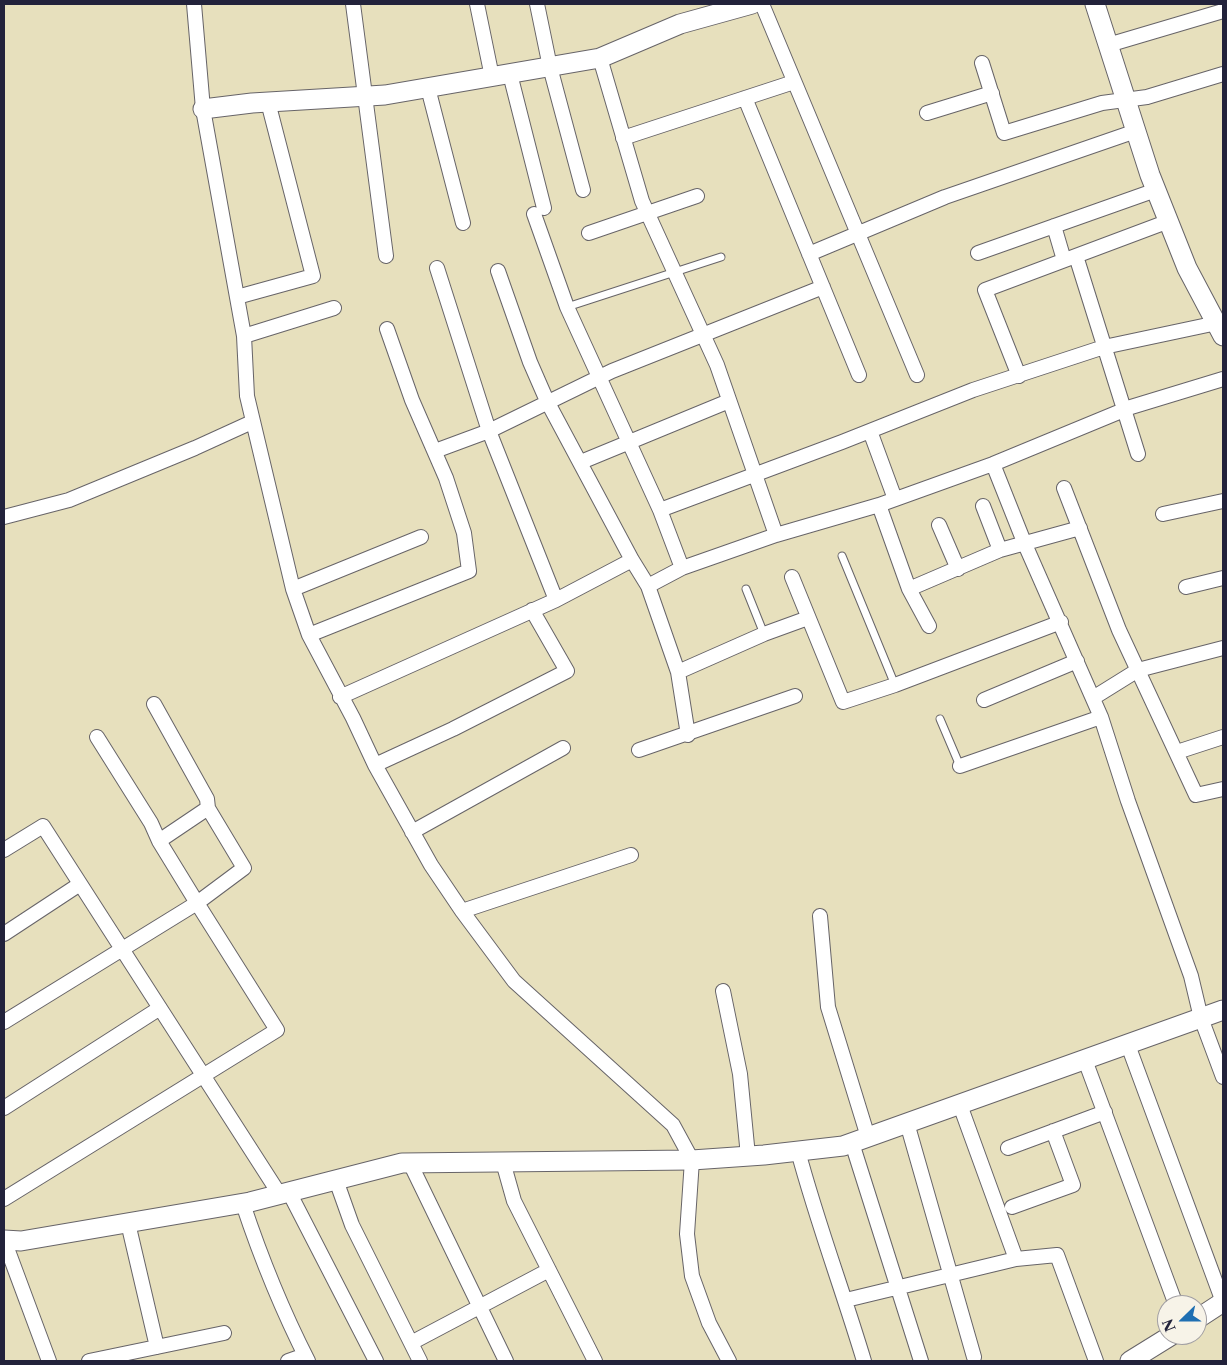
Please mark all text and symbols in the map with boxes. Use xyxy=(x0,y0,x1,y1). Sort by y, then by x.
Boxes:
north arrow xyxy=(1157,1295,1207,1345)
text: N xyxy=(1158,1316,1180,1334)

